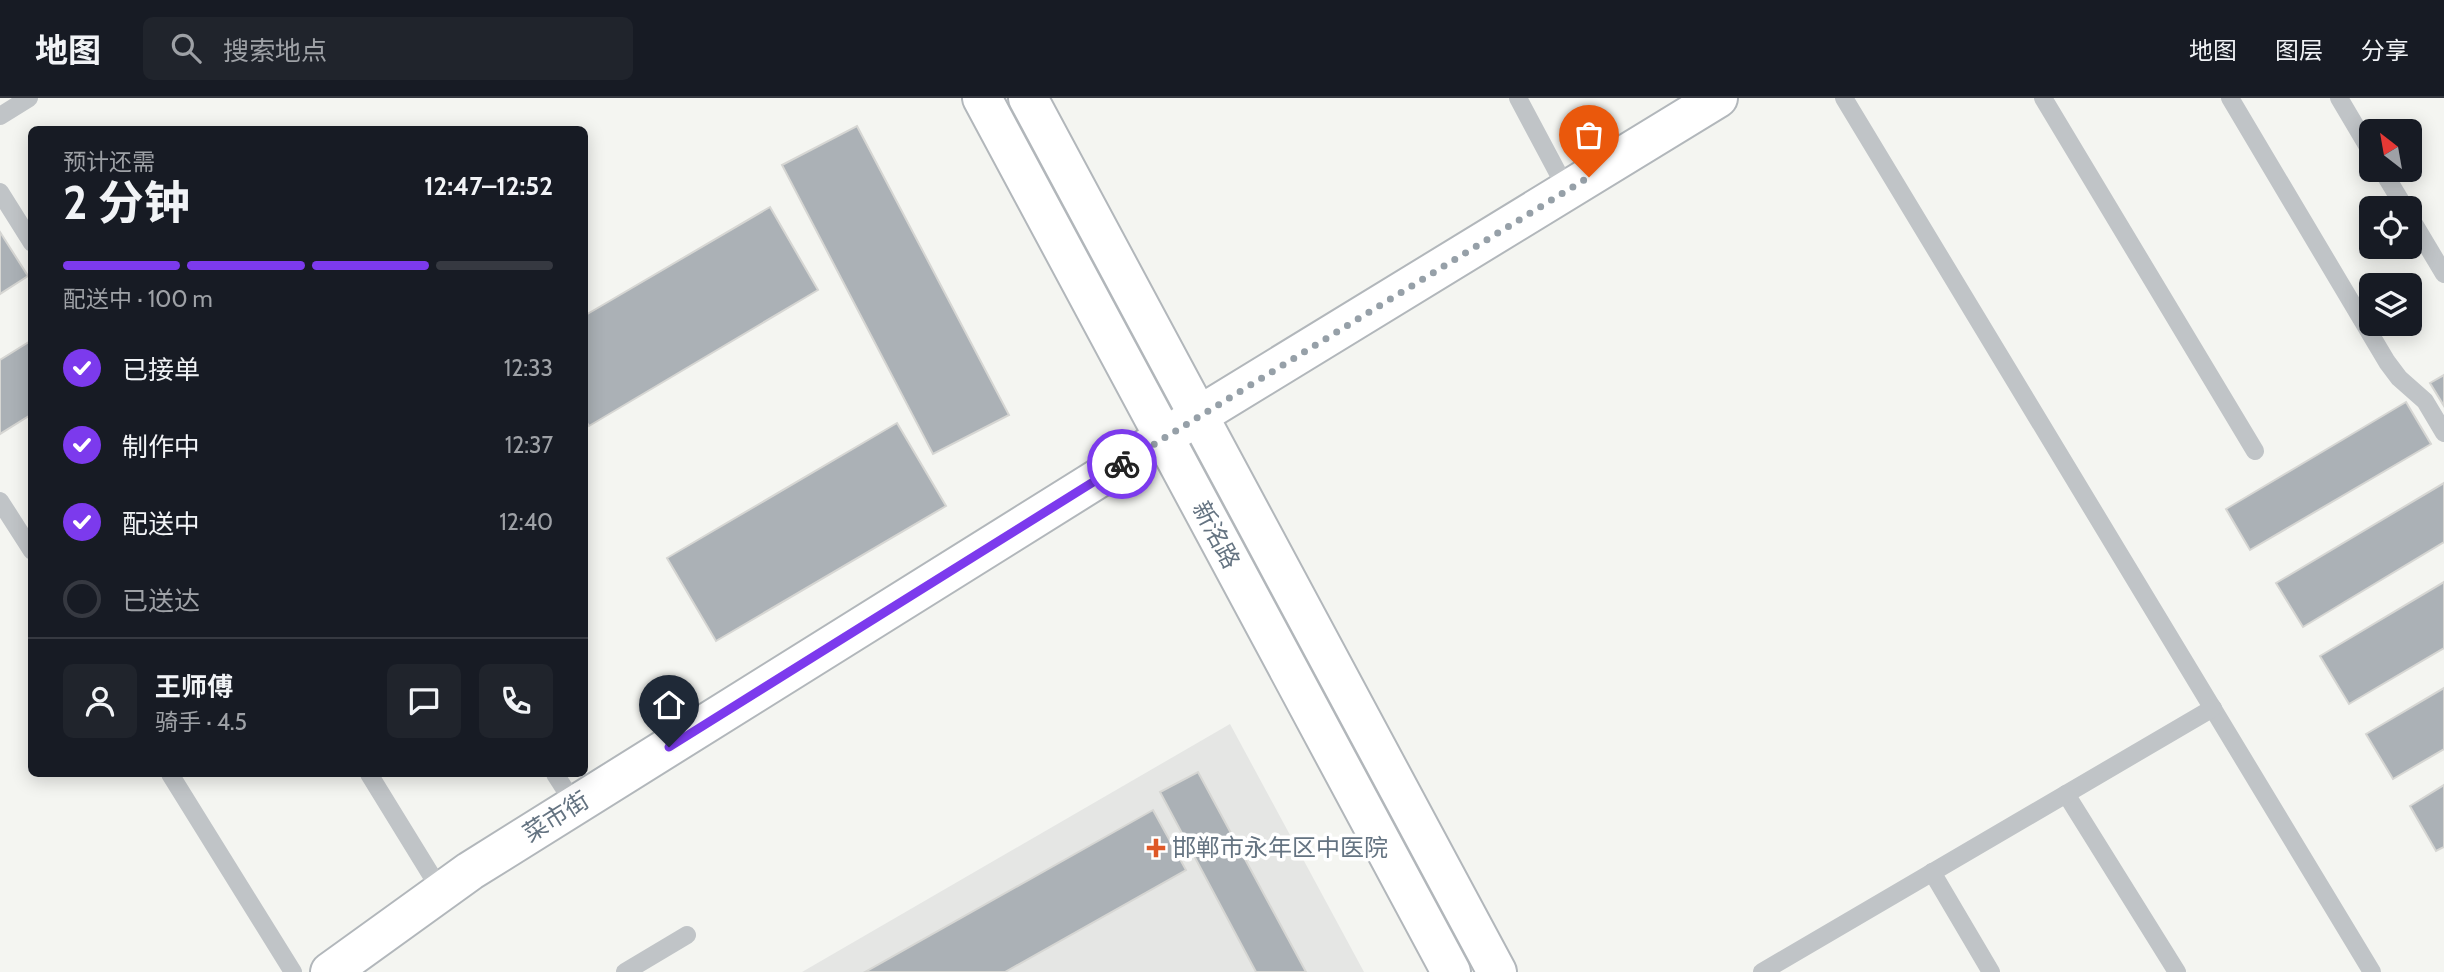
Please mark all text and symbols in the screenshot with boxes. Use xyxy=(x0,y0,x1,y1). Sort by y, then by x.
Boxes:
search box xyxy=(143,17,633,80)
icon: search xyxy=(167,29,205,67)
text: 地图 xyxy=(35,30,101,70)
text: 搜索地点 xyxy=(223,35,327,67)
text: 地图 xyxy=(2189,36,2237,65)
text: 图层 xyxy=(2275,36,2323,65)
text: 分享 xyxy=(2361,36,2409,65)
pin xyxy=(1559,105,1619,177)
icon: bag xyxy=(1570,116,1608,154)
north arrow xyxy=(2359,119,2422,182)
map controls xyxy=(2359,119,2422,336)
text: 预计还需 xyxy=(63,148,155,176)
text: 12:47–12:52 xyxy=(424,170,553,202)
text: 2 分钟 xyxy=(63,175,190,231)
button: locate xyxy=(2359,196,2422,259)
button: layers xyxy=(2359,273,2422,336)
text: 配送中 · 100 m xyxy=(63,285,213,313)
icon: check xyxy=(63,349,101,387)
text: 已接单 xyxy=(122,354,200,386)
text: 12:33 xyxy=(504,354,553,382)
icon: check xyxy=(63,426,101,464)
courier xyxy=(1087,429,1157,499)
text: 制作中 xyxy=(122,431,200,463)
text: 12:37 xyxy=(505,431,553,459)
icon: bike xyxy=(1103,445,1141,483)
street label: 新洺路 xyxy=(1187,496,1246,573)
icon: check xyxy=(63,503,101,541)
text: 配送中 xyxy=(122,508,200,540)
text: 12:40 xyxy=(499,508,553,536)
text: 已送达 xyxy=(122,585,200,617)
button: person xyxy=(63,664,137,738)
button: chat xyxy=(387,664,461,738)
button: phone xyxy=(479,664,553,738)
text: 王师傅 xyxy=(155,671,233,703)
pin xyxy=(639,675,699,747)
icon: home xyxy=(650,686,688,724)
text: 骑手 · 4.5 xyxy=(155,708,247,736)
street label: 菜市街 xyxy=(518,785,594,848)
place label: 邯郸市永年区中医院 xyxy=(1172,833,1388,862)
marker: 邯郸市永年区中医院 xyxy=(1146,838,1166,858)

